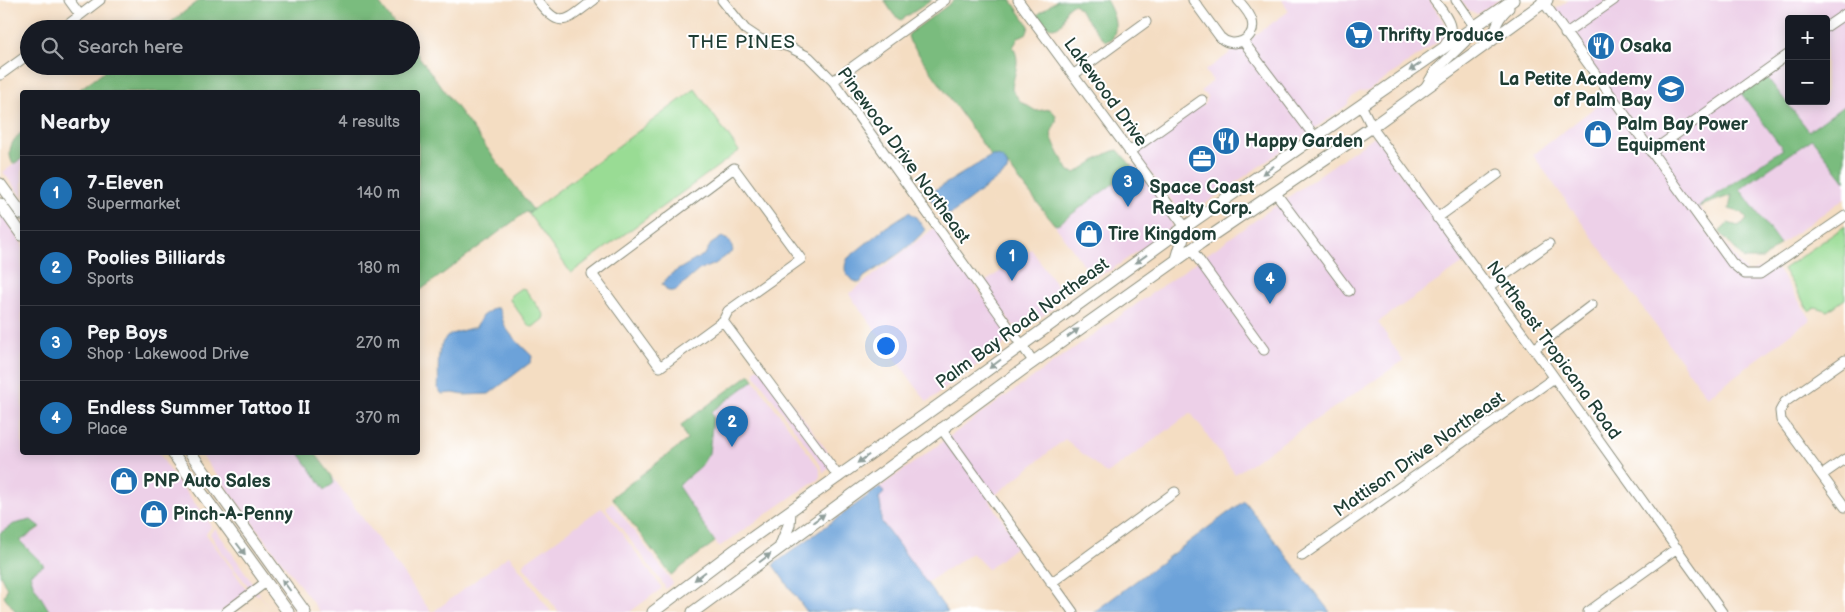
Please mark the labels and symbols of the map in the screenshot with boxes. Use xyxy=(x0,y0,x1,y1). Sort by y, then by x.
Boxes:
supermarket icon: Thrifty Produce xyxy=(1344,20,1374,50)
place label: Thrifty Produce xyxy=(1378,25,1504,46)
district label: THE PINES xyxy=(688,31,796,54)
restaurant icon: Osaka xyxy=(1586,31,1616,61)
street label: Lakewood Drive xyxy=(1059,34,1152,151)
place label: Osaka xyxy=(1620,36,1672,57)
one-way arrow xyxy=(1409,62,1422,72)
street label: Pinewood Drive Northeast xyxy=(833,63,975,248)
place label: La Petite Academy of Palm Bay xyxy=(1499,69,1653,111)
school or university icon: La Petite Academy of Palm Bay xyxy=(1656,74,1686,104)
place label: Palm Bay Power Equipment xyxy=(1617,114,1749,156)
shop icon: Palm Bay Power Equipment xyxy=(1583,119,1613,149)
restaurant icon: Happy Garden xyxy=(1211,126,1241,156)
place label: Happy Garden xyxy=(1245,131,1363,152)
office icon: Space Coast Realty Corp. xyxy=(1187,144,1217,174)
one-way arrow xyxy=(1261,165,1274,175)
pin: 3 xyxy=(1112,166,1144,207)
place label: Space Coast Realty Corp. xyxy=(1150,177,1254,219)
shop icon: Tire Kingdom xyxy=(1074,219,1104,249)
place label: Tire Kingdom xyxy=(1108,224,1217,245)
pin: 1 xyxy=(996,240,1028,281)
street label: Palm Bay Road Northeast xyxy=(932,253,1113,393)
one-way arrow xyxy=(1134,254,1148,264)
street label: Northeast Tropicana Road xyxy=(1482,257,1625,443)
pin: 4 xyxy=(1254,263,1286,304)
one-way arrow xyxy=(1066,328,1080,338)
your location xyxy=(873,333,899,359)
one-way arrow xyxy=(989,359,1002,370)
street label: Mattison Drive Northeast xyxy=(1330,387,1509,521)
pin: 2 xyxy=(716,406,748,447)
one-way arrow xyxy=(856,454,870,464)
shop icon: PNP Auto Sales xyxy=(109,466,139,496)
place label: PNP Auto Sales xyxy=(143,471,271,492)
shop icon: Pinch-A-Penny xyxy=(139,499,169,529)
place label: Pinch-A-Penny xyxy=(173,504,293,525)
one-way arrow xyxy=(812,513,825,524)
one-way arrow xyxy=(236,542,247,555)
one-way arrow xyxy=(758,553,772,563)
one-way arrow xyxy=(694,571,707,582)
one-way arrow xyxy=(280,579,291,592)

